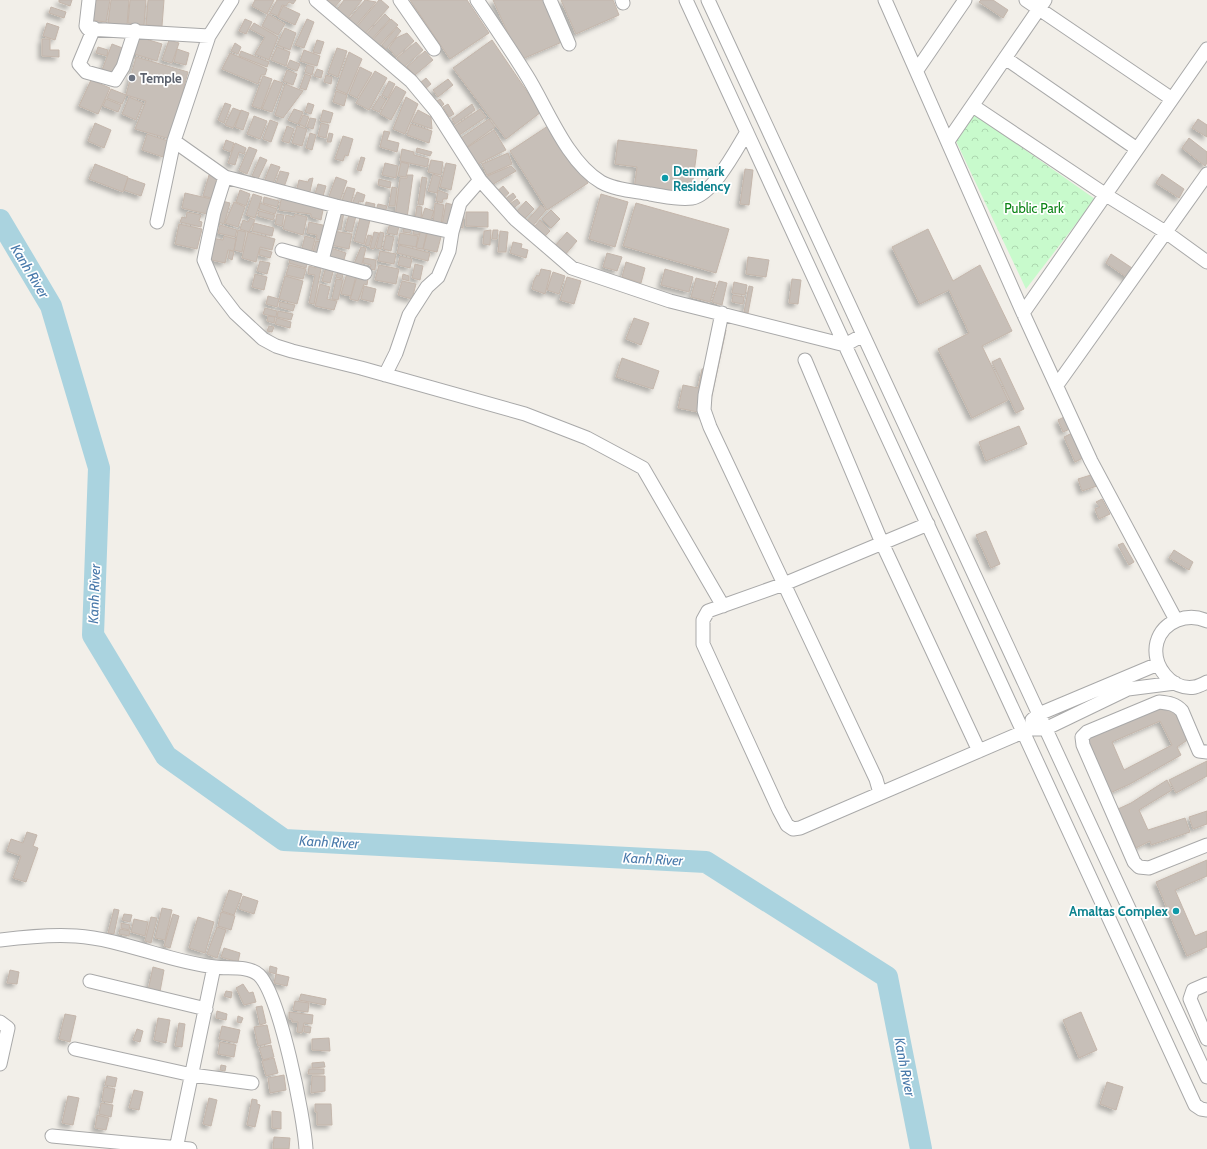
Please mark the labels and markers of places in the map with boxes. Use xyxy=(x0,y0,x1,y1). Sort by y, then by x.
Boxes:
place label: Temple xyxy=(140,70,182,86)
marker: Temple xyxy=(127,73,137,83)
place label: Denmark Residency xyxy=(673,163,730,194)
marker: Denmark Residency xyxy=(660,173,670,183)
place label: Amaltas Complex xyxy=(1069,903,1169,919)
marker: Amaltas Complex xyxy=(1171,906,1181,916)

